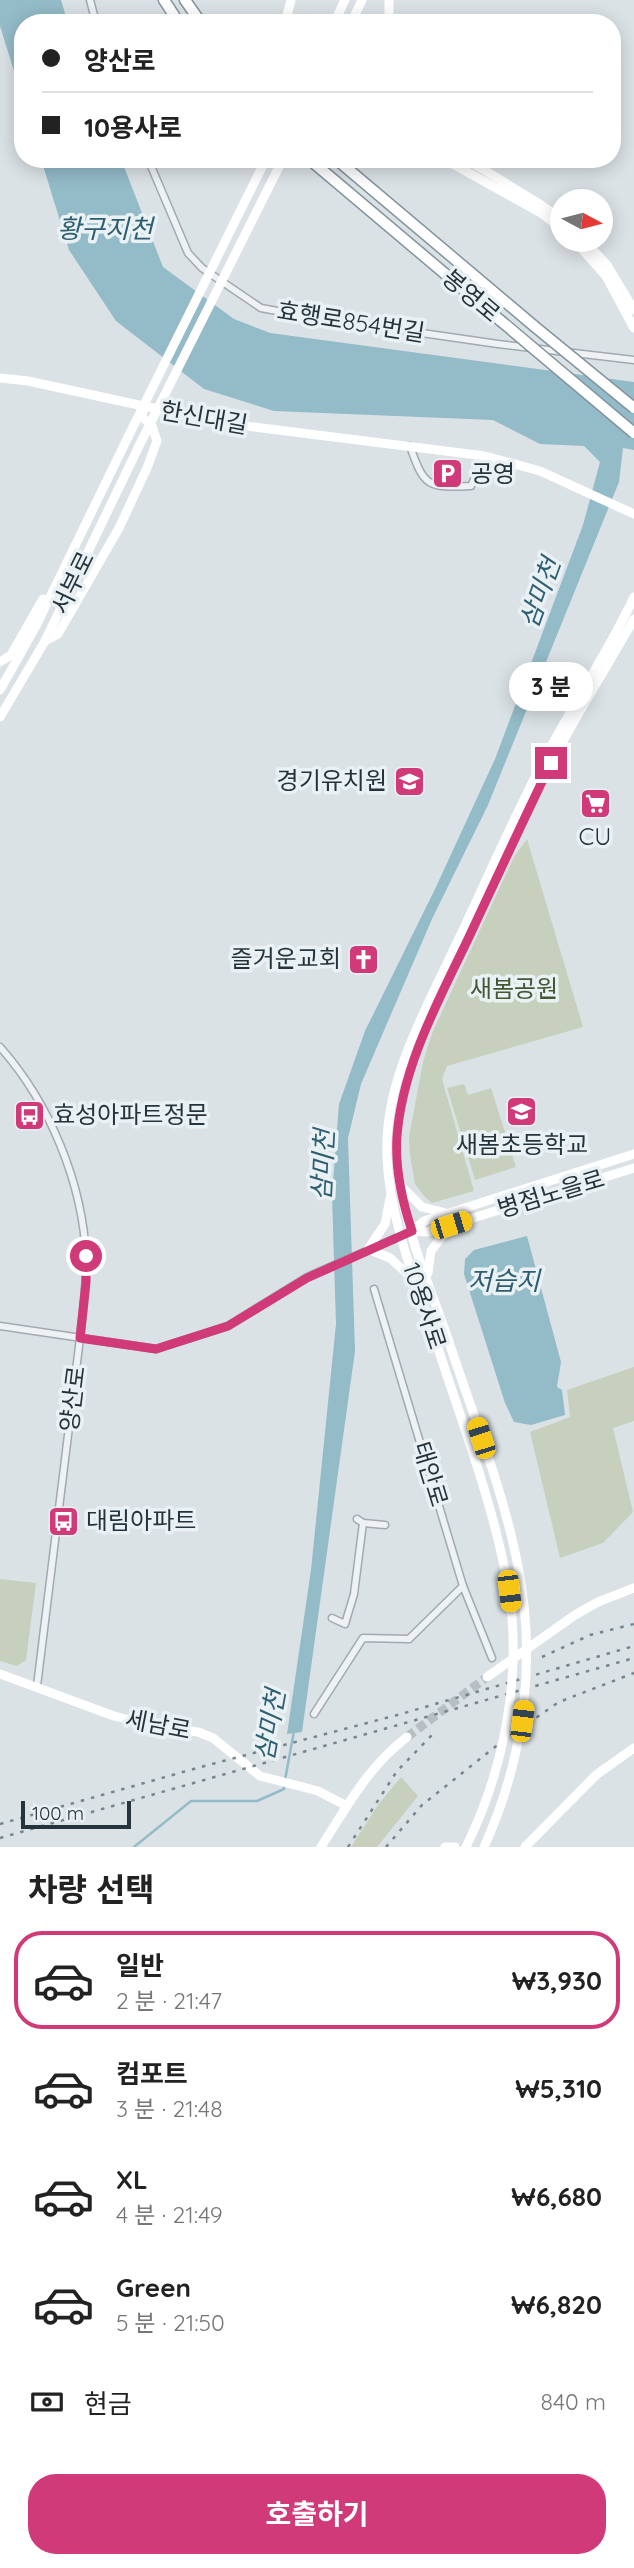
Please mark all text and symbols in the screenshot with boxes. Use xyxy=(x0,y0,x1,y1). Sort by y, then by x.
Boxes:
text: 양산로 xyxy=(84,44,156,77)
text: 10용사로 xyxy=(84,111,182,144)
north arrow xyxy=(550,189,612,252)
map controls xyxy=(550,189,613,252)
water label: 황구지천 xyxy=(57,212,156,245)
street label: 봉영로 xyxy=(437,262,507,328)
street label: 효행로854번길 xyxy=(275,295,427,347)
street label: 한신대길 xyxy=(158,395,250,439)
parking icon: 공영 xyxy=(431,457,465,491)
place label: 공영 xyxy=(471,458,515,488)
street label: 서부로 xyxy=(44,546,100,619)
water label: 삼미천 xyxy=(512,551,568,632)
callout: 3 분 xyxy=(509,662,593,710)
text: 3 분 xyxy=(531,672,571,701)
route end xyxy=(535,747,567,779)
school or university icon: 경기유치원 xyxy=(393,764,427,798)
place label: 경기유치원 xyxy=(277,765,387,795)
supermarket icon: CU xyxy=(578,786,612,820)
place label: CU xyxy=(579,821,611,851)
church icon: 즐거운교회 xyxy=(347,942,381,976)
place label: 즐거운교회 xyxy=(231,943,341,973)
park label: 새봄공원 xyxy=(470,973,558,1003)
school or university icon: 새봄초등학교 xyxy=(505,1094,539,1128)
bus stop icon: 효성아파트정문 xyxy=(13,1098,47,1132)
place label: 효성아파트정문 xyxy=(53,1099,208,1129)
water label: 삼미천 xyxy=(304,1125,341,1202)
place label: 새봄초등학교 xyxy=(456,1129,588,1159)
street label: 병점노을로 xyxy=(494,1163,608,1224)
car xyxy=(428,1209,475,1241)
route start xyxy=(70,1240,102,1272)
street label: 10용사로 xyxy=(397,1259,453,1353)
water label: 저습지 xyxy=(468,1264,542,1297)
street label: 양산로 xyxy=(53,1364,91,1434)
car xyxy=(465,1415,498,1461)
street label: 태안로 xyxy=(407,1438,455,1510)
bus stop icon: 대림아파트 xyxy=(46,1504,80,1538)
place label: 대림아파트 xyxy=(86,1505,196,1535)
car xyxy=(497,1569,522,1613)
water label: 삼미천 xyxy=(247,1684,293,1763)
car xyxy=(510,1699,535,1743)
street label: 세남로 xyxy=(123,1703,194,1745)
scale bar xyxy=(21,1798,131,1830)
text: 100 m xyxy=(32,1801,84,1825)
text: 차량 선택 xyxy=(28,1869,155,1909)
icon: car xyxy=(32,1949,95,2012)
text: 일반 xyxy=(116,1949,164,1982)
text: ₩3,930 xyxy=(512,1964,602,1997)
text: 2 분 · 21:47 xyxy=(116,1986,222,2015)
icon: car xyxy=(32,2057,95,2120)
text: 컴포트 xyxy=(116,2057,188,2090)
text: ₩5,310 xyxy=(515,2072,602,2105)
text: 3 분 · 21:48 xyxy=(116,2094,223,2123)
text: XL xyxy=(116,2163,148,2196)
icon: car xyxy=(32,2165,95,2228)
text: ₩6,680 xyxy=(511,2180,602,2213)
text: 4 분 · 21:49 xyxy=(116,2200,223,2229)
text: Green xyxy=(116,2271,191,2304)
icon: car xyxy=(32,2273,95,2336)
text: ₩6,820 xyxy=(511,2288,602,2321)
text: 5 분 · 21:50 xyxy=(116,2308,225,2337)
icon: cash xyxy=(28,2383,66,2421)
text: 현금 xyxy=(84,2387,132,2420)
text: 840 m xyxy=(541,2387,606,2416)
button: 호출하기 xyxy=(28,2474,606,2554)

